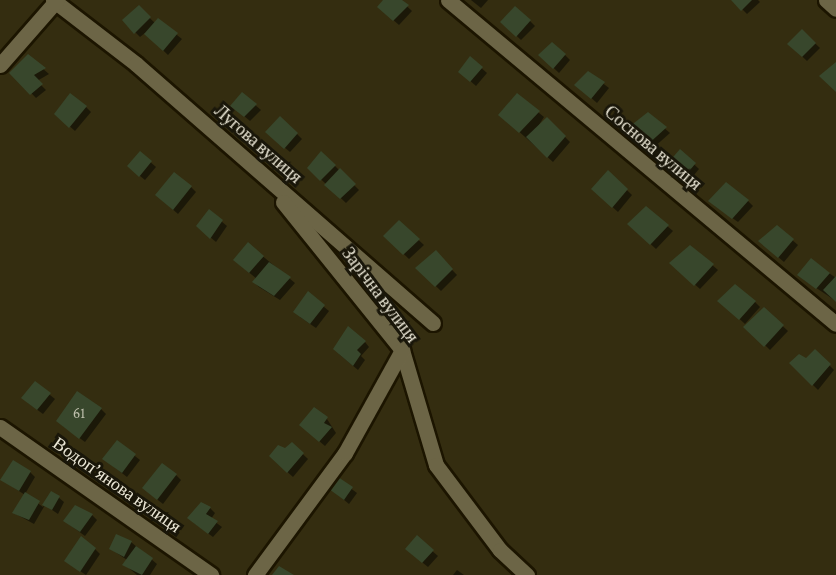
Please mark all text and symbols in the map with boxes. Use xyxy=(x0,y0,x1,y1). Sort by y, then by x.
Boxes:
street label: Лугова вулиця xyxy=(210,100,306,188)
street label: Соснова вулиця xyxy=(600,101,706,195)
street label: Зарічна вулиця xyxy=(337,243,423,347)
house number: 61 xyxy=(73,405,85,423)
street label: Водоп’янова вулиця xyxy=(49,433,185,537)

